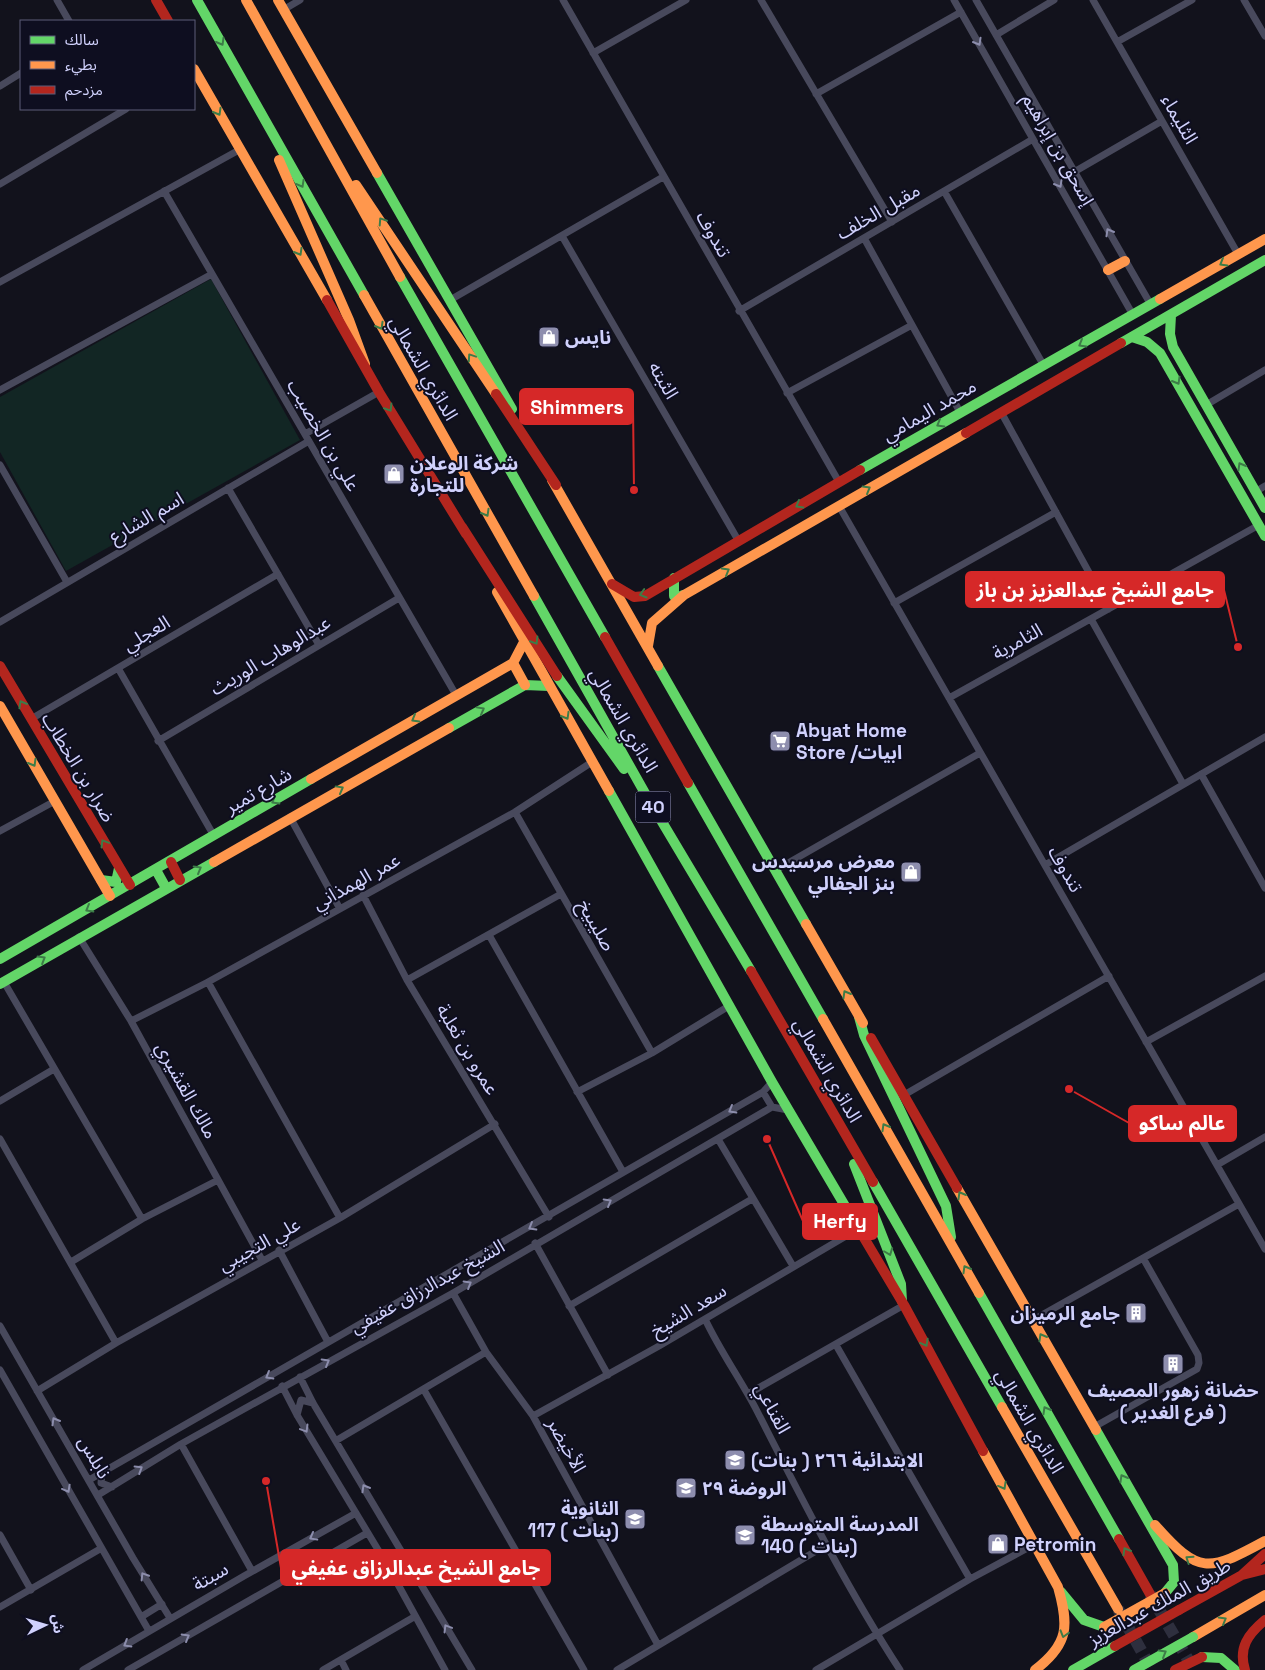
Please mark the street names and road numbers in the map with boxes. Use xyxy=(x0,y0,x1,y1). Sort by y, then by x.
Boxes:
street label: إسحق بن إبراهيم xyxy=(1015,89,1101,212)
street label: الثليماء xyxy=(1155,90,1204,149)
street label: مقبل الخلف xyxy=(832,177,925,245)
street label: تندوف xyxy=(690,207,737,262)
street label: الدائري الشمالي xyxy=(381,311,464,426)
street label: الثبته xyxy=(643,357,684,404)
street label: محمد اليمامي xyxy=(877,373,982,450)
street label: علي بن الخصيب xyxy=(279,375,366,497)
street label: اسم الشارع xyxy=(104,486,189,551)
street label: العجلي xyxy=(118,610,176,659)
street label: عبدالوهاب الوريث xyxy=(205,610,335,701)
street label: الثامرية xyxy=(988,617,1047,665)
street label: الدائري الشمالي xyxy=(581,663,664,778)
street label: ضرار بن الخطاب xyxy=(36,708,121,827)
street label: شارع تمير xyxy=(219,761,297,821)
road number: 40 xyxy=(636,792,670,822)
street label: تندوف xyxy=(1042,842,1089,897)
street label: عمر الهمذاني xyxy=(308,847,406,918)
street label: صليبيخ xyxy=(570,895,621,957)
street label: عمرو بن ثعلبة xyxy=(431,999,505,1100)
street label: الدائري الشمالي xyxy=(785,1013,868,1128)
street label: مالك القشيري xyxy=(148,1037,223,1144)
street label: علي التجيبي xyxy=(214,1212,306,1279)
street label: الشيخ عبدالرزاق عفيفي xyxy=(345,1234,510,1341)
street label: سعد الشيخ xyxy=(645,1278,732,1345)
street label: الدائري الشمالي xyxy=(987,1364,1070,1479)
street label: القناعي xyxy=(747,1378,796,1439)
street label: الأخيضر xyxy=(541,1412,592,1477)
street label: نابلس xyxy=(72,1431,117,1483)
street label: طريق الملك عبدالعزيز xyxy=(1082,1553,1235,1653)
street label: سبتة xyxy=(188,1556,233,1597)

